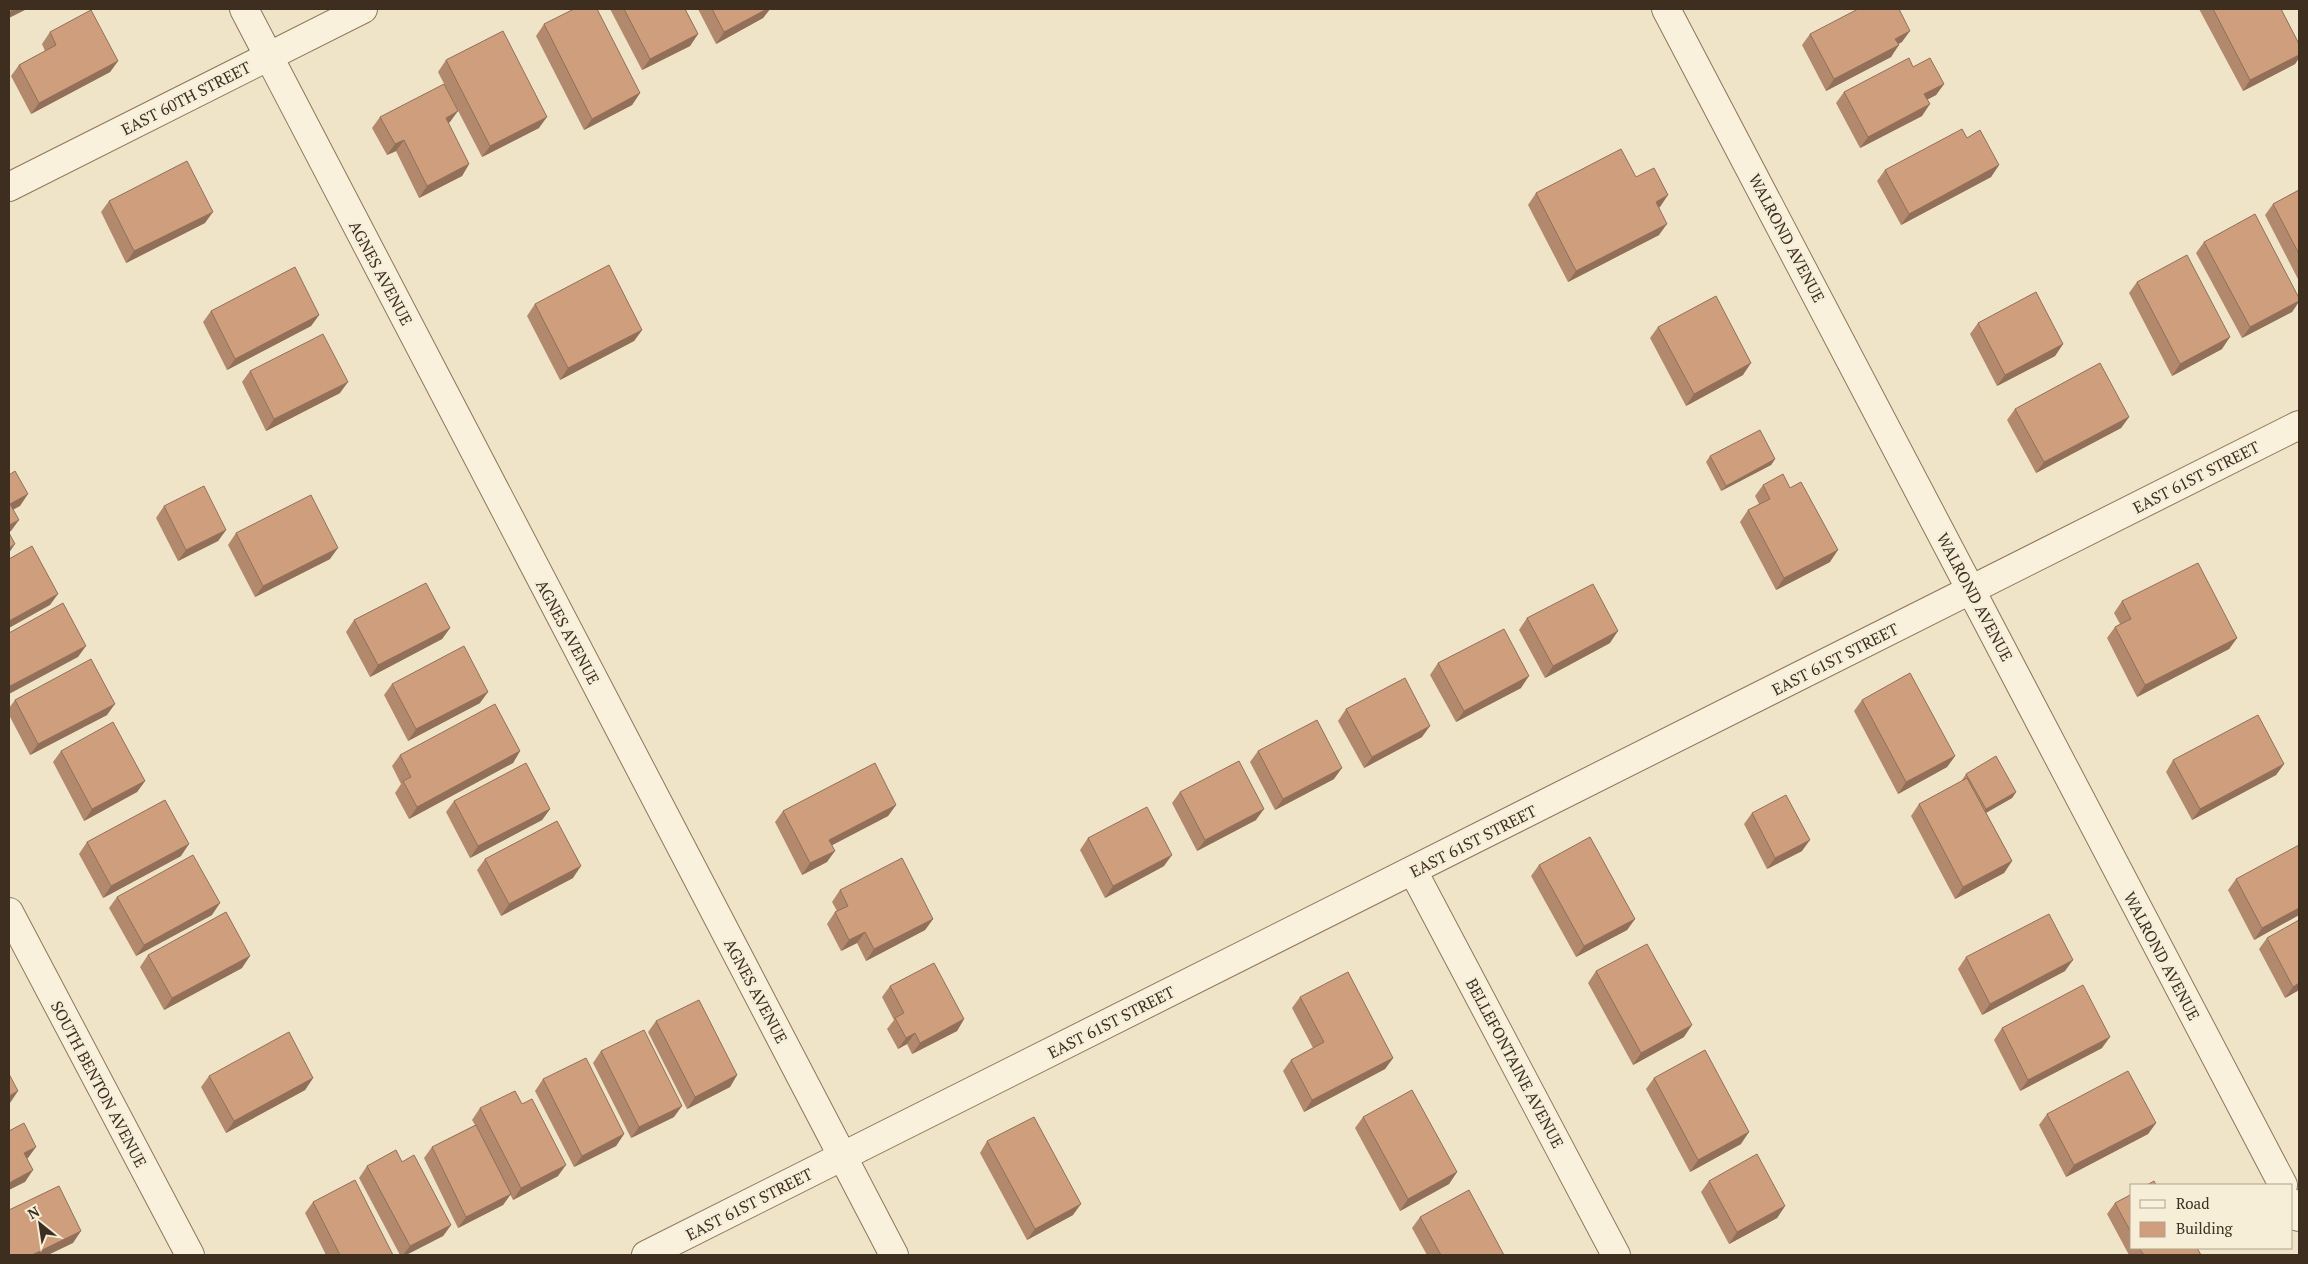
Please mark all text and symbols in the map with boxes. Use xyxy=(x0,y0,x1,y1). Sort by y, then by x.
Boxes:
street label: EAST 60TH STREET xyxy=(118,56,254,140)
street label: WALROND AVENUE xyxy=(1744,170,1830,306)
street label: AGNES AVENUE xyxy=(344,217,418,329)
street label: EAST 61ST STREET xyxy=(2129,436,2263,518)
street label: WALROND AVENUE xyxy=(1932,529,2018,665)
street label: AGNES AVENUE xyxy=(531,576,605,688)
street label: EAST 61ST STREET xyxy=(1768,618,1902,700)
street label: EAST 61ST STREET xyxy=(1406,800,1540,882)
street label: WALROND AVENUE xyxy=(2119,888,2205,1024)
street label: AGNES AVENUE xyxy=(719,935,793,1047)
street label: BELLEFONTAINE AVENUE xyxy=(1461,974,1569,1152)
street label: EAST 61ST STREET xyxy=(1044,981,1178,1063)
street label: SOUTH BENTON AVENUE xyxy=(46,997,152,1171)
street label: EAST 61ST STREET xyxy=(682,1163,816,1245)
legend xyxy=(2130,1184,2293,1249)
text: Road xyxy=(2176,1193,2209,1213)
north arrow xyxy=(15,1199,65,1249)
text: N xyxy=(24,1201,43,1223)
text: Building xyxy=(2176,1218,2234,1238)

